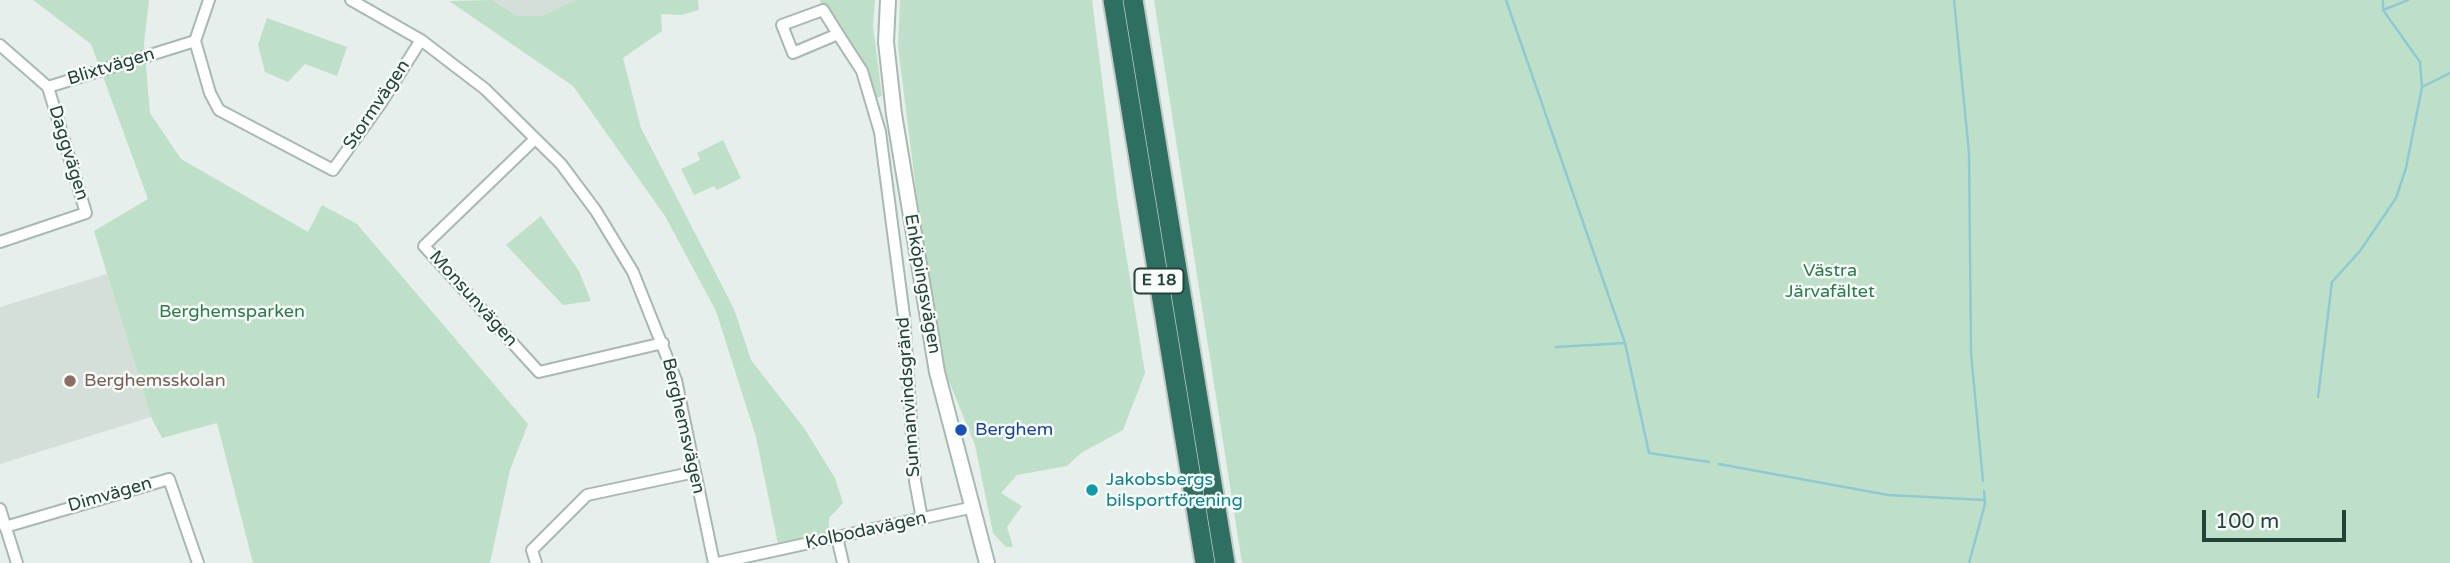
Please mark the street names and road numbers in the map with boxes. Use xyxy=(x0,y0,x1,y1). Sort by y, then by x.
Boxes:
street label: Blixtvägen xyxy=(65,44,157,90)
street label: Stormvägen xyxy=(339,56,415,154)
street label: Daggvägen xyxy=(43,103,93,203)
street label: Enköpingsvägen xyxy=(899,212,945,356)
street label: Monsunvägen xyxy=(424,247,522,351)
road number: E 18 xyxy=(1134,268,1184,294)
street label: Sunnanvindsgränd xyxy=(893,316,925,478)
street label: Berghemsvägen xyxy=(657,356,709,496)
street label: Dimvägen xyxy=(66,473,154,517)
street label: Kolbodavägen xyxy=(804,508,928,554)

